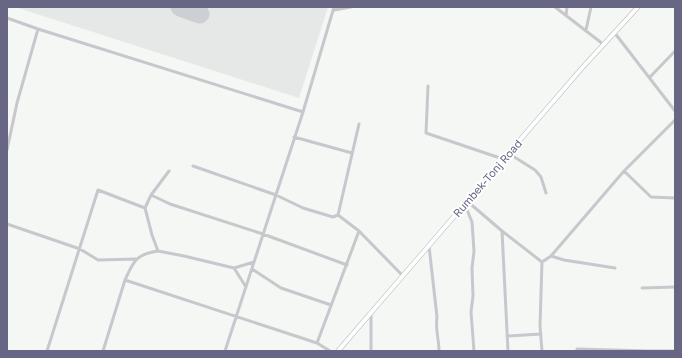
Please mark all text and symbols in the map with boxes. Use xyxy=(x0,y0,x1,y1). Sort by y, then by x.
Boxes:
street label: Rumbek-Tonj Road xyxy=(450,137,524,219)

